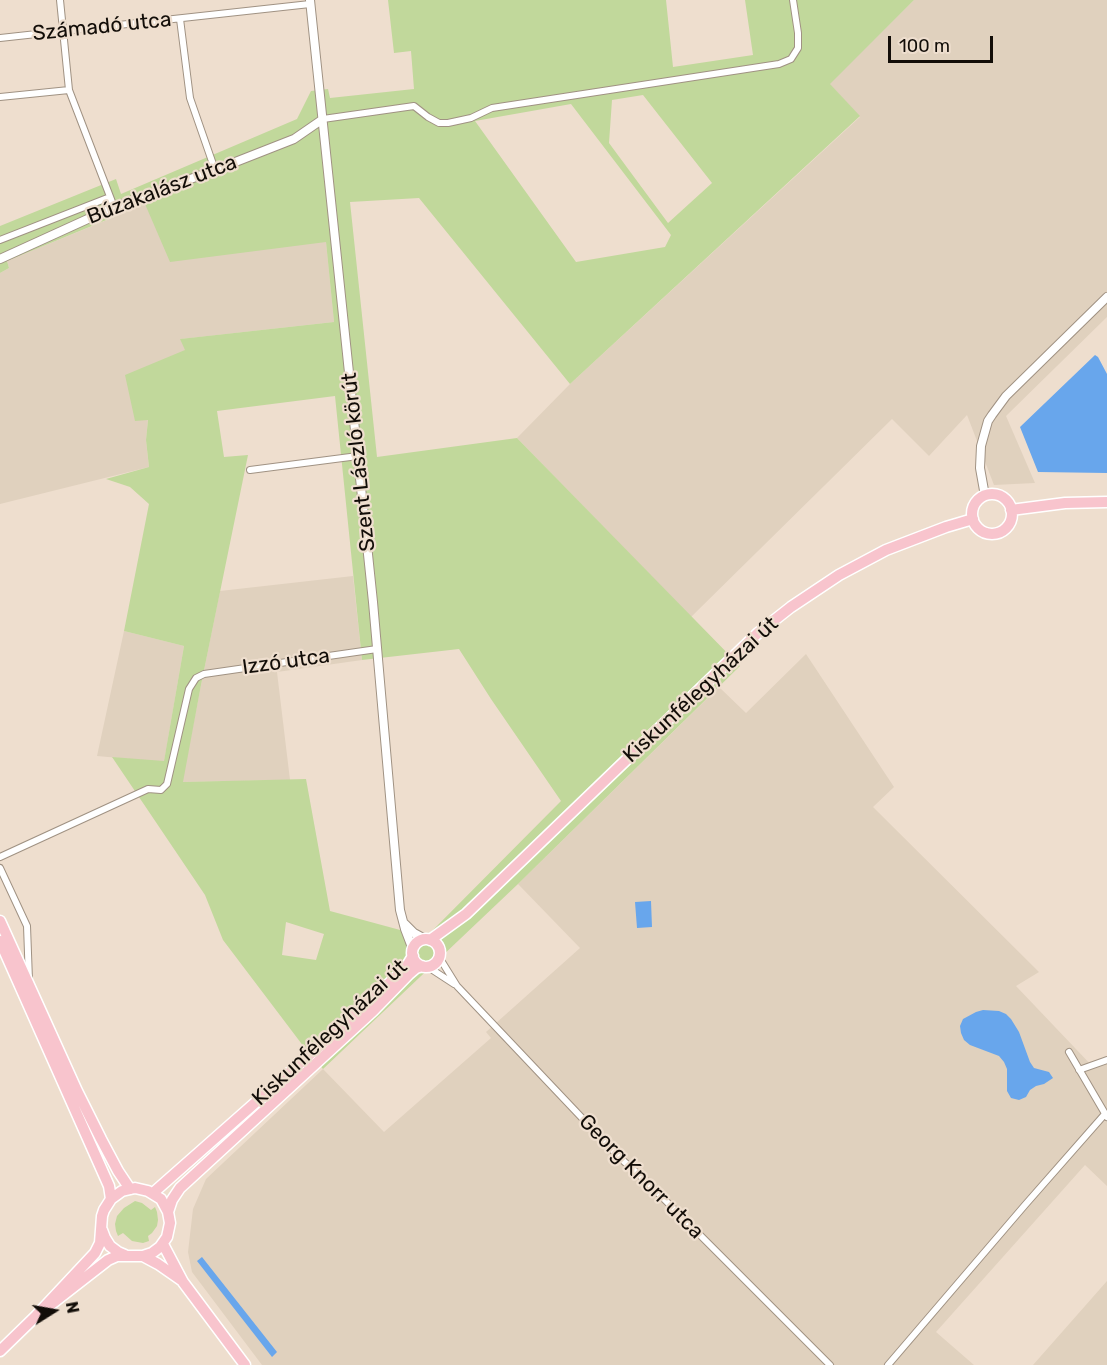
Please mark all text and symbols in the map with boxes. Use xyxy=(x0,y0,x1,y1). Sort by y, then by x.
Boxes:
street label: Számadó utca xyxy=(31,7,173,47)
scale bar xyxy=(891,24,996,62)
text: 100 m xyxy=(899,35,950,57)
street label: Búzakalász utca xyxy=(84,150,240,230)
street label: Szent László körút xyxy=(337,371,381,553)
street label: Kiskunfélegyházai út xyxy=(618,612,784,768)
street label: Izzó utca xyxy=(241,643,331,681)
street label: Kiskunfélegyházai út xyxy=(247,955,413,1111)
street label: Georg Knorr utca xyxy=(573,1109,709,1245)
north arrow xyxy=(24,1281,84,1341)
text: N xyxy=(62,1300,83,1315)

